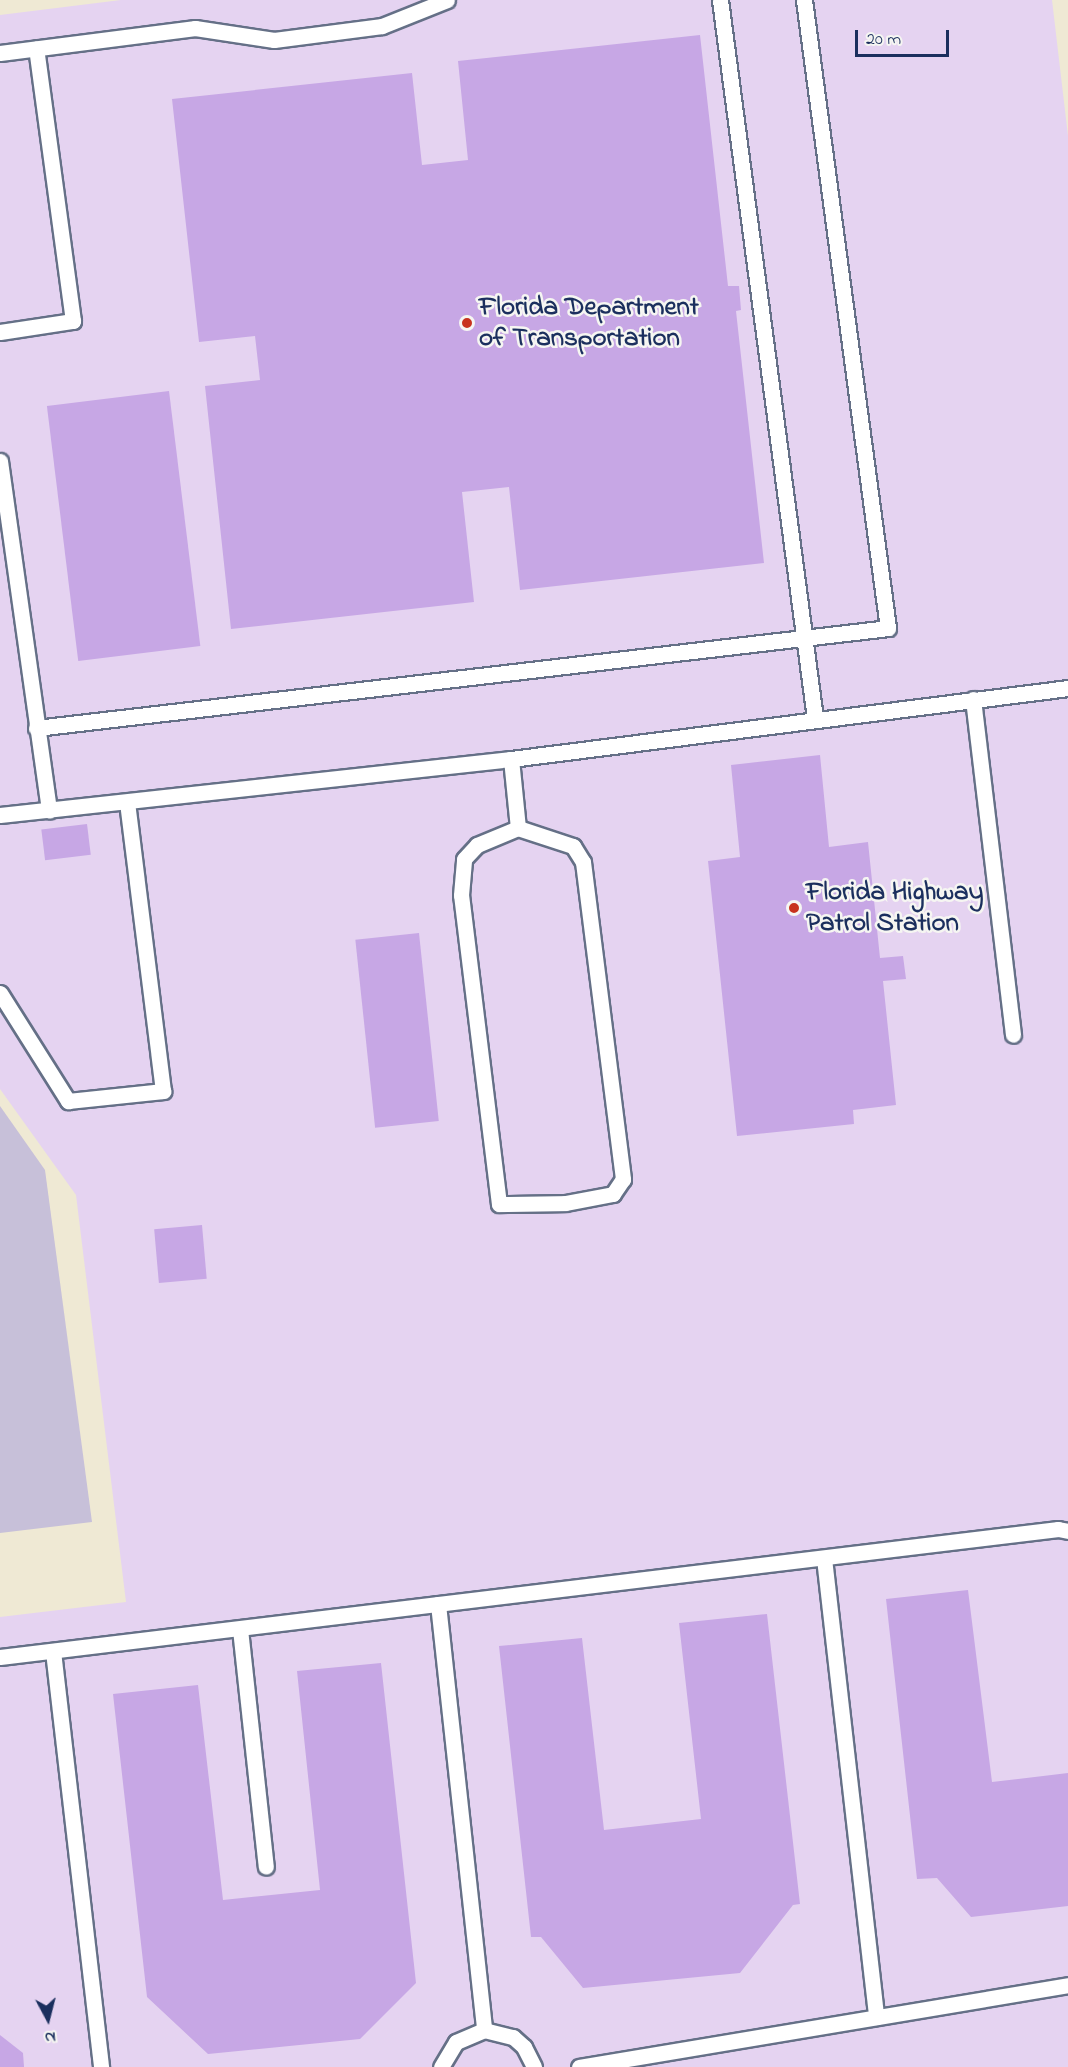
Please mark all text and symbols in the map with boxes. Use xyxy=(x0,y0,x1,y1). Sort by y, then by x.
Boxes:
scale bar xyxy=(858,18,952,56)
text: 20 m xyxy=(866,27,901,53)
place label: Florida Department of Transportation xyxy=(479,291,699,354)
marker: Florida Department of Transportation xyxy=(460,316,474,330)
place label: Florida Highway Patrol Station xyxy=(806,876,984,939)
marker: Florida Highway Patrol Station xyxy=(787,901,801,915)
north arrow xyxy=(18,1989,78,2049)
text: N xyxy=(43,2024,57,2049)

